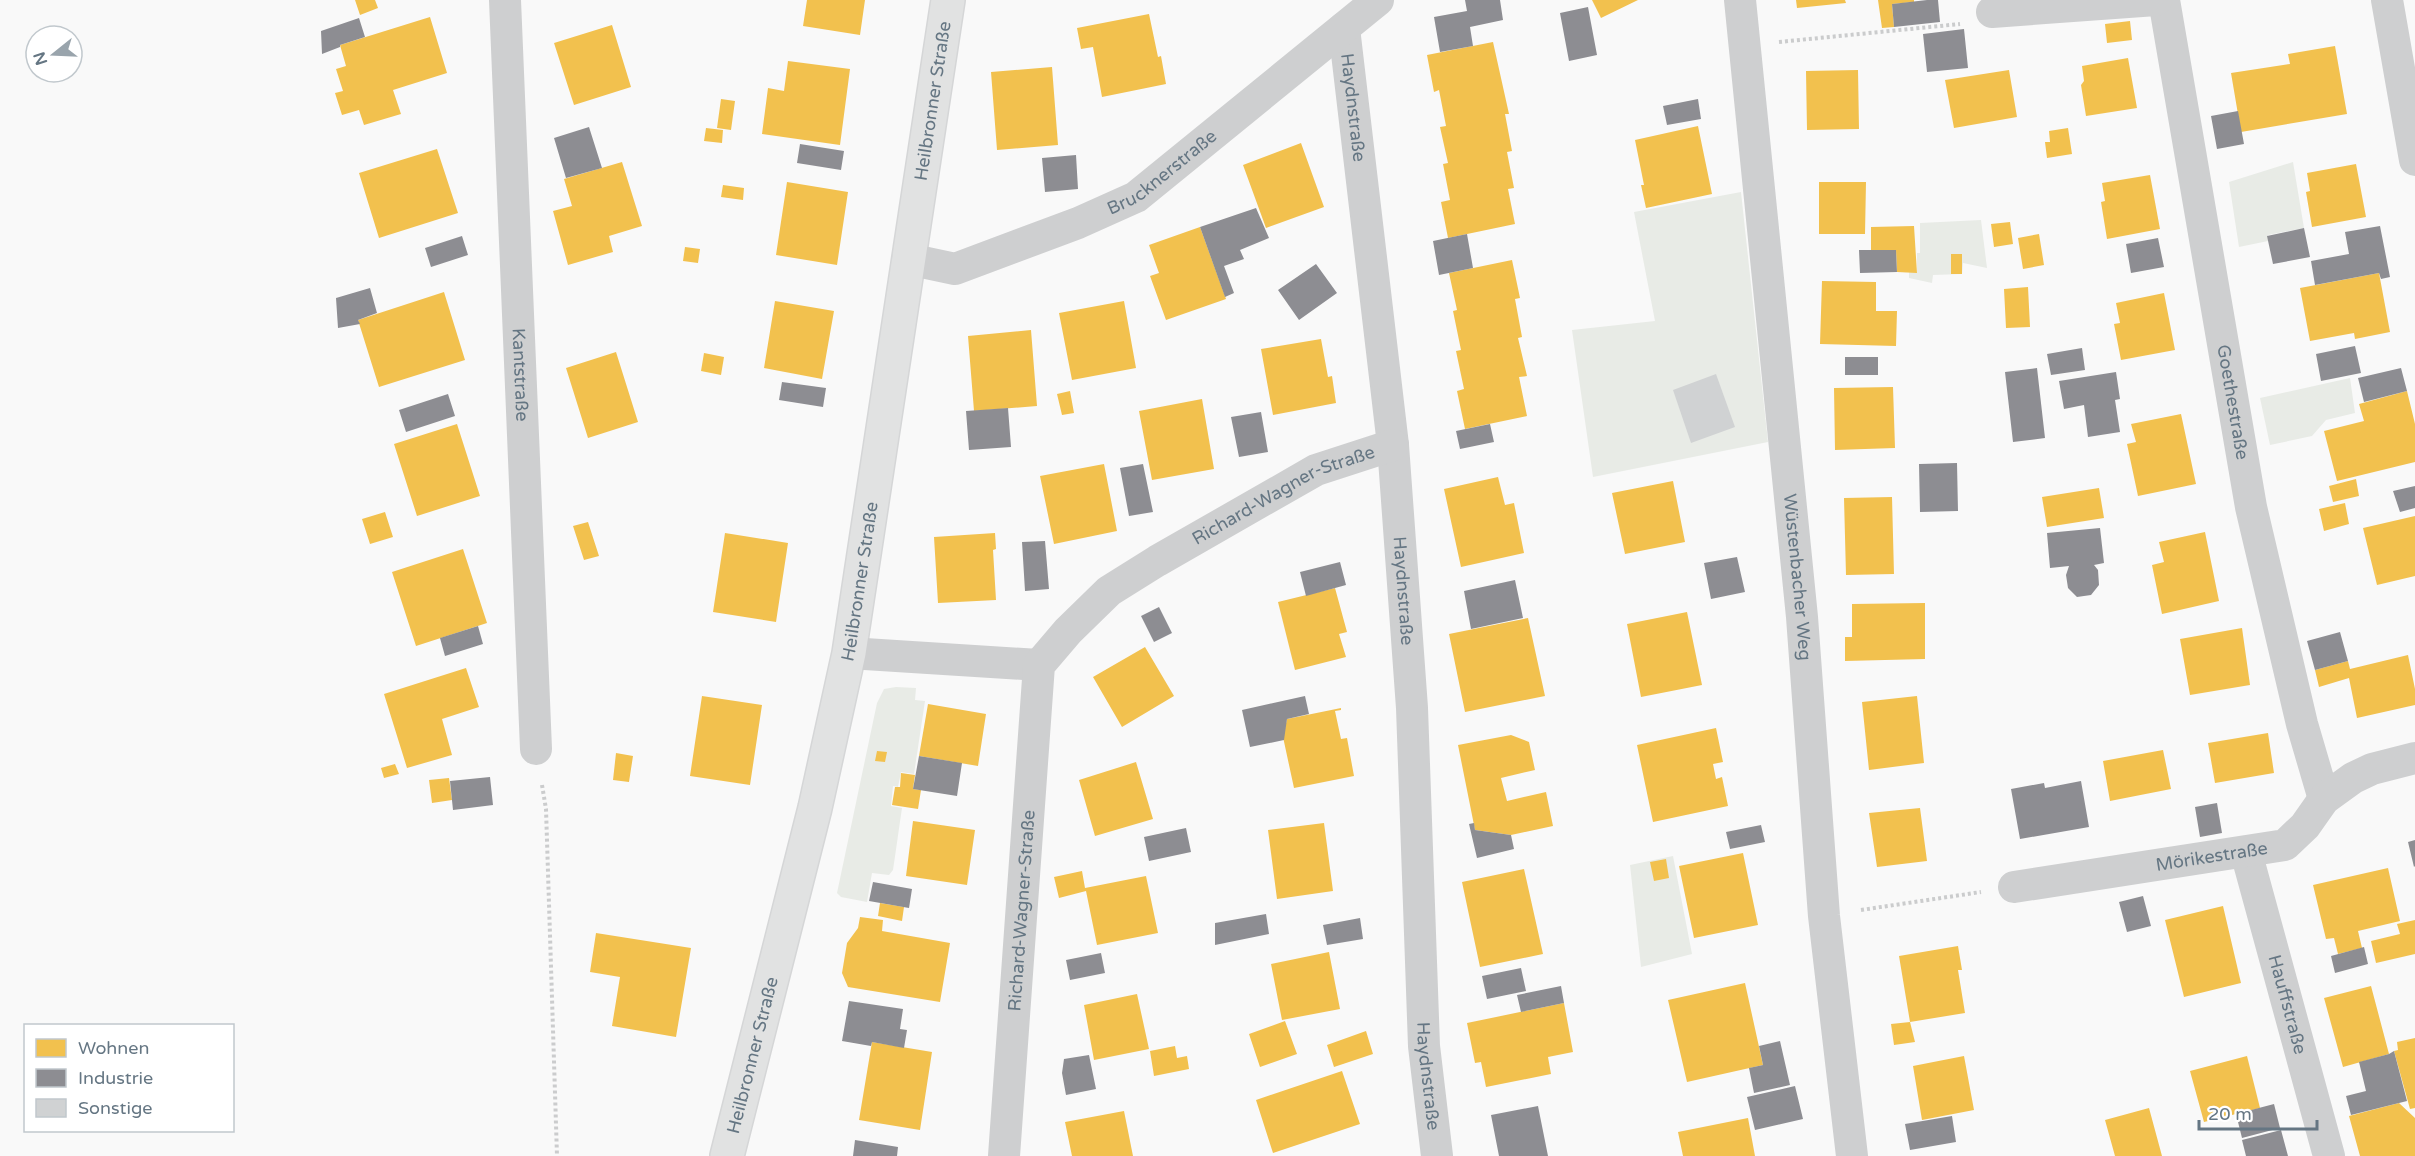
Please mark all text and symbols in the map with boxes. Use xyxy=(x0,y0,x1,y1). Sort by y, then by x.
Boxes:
street label: Heilbronner Straße xyxy=(910,20,956,182)
north arrow xyxy=(24,24,84,84)
text: N xyxy=(29,49,52,68)
street label: Haydnstraße xyxy=(1336,52,1371,163)
street label: Brucknerstraße xyxy=(1104,125,1221,220)
street label: Kantstraße xyxy=(508,328,533,422)
street label: Goethestraße xyxy=(2212,343,2254,461)
street label: Richard-Wagner-Straße xyxy=(1188,441,1377,550)
street label: Wüstenbacher Weg xyxy=(1779,493,1816,661)
street label: Heilbronner Straße xyxy=(837,500,883,663)
street label: Haydnstraße xyxy=(1389,536,1418,646)
street label: Richard-Wagner-Straße xyxy=(1003,809,1040,1012)
street label: Mörikestraße xyxy=(2154,837,2269,876)
street label: Hauffstraße xyxy=(2264,952,2312,1057)
street label: Heilbronner Straße xyxy=(722,974,783,1136)
street label: Haydnstraße xyxy=(1412,1021,1445,1131)
legend xyxy=(24,1024,234,1132)
text: Wohnen xyxy=(78,1037,149,1059)
text: Industrie xyxy=(78,1067,153,1089)
scale bar xyxy=(2199,1093,2318,1131)
text: Sonstige xyxy=(78,1097,152,1119)
text: 20 m xyxy=(2208,1103,2252,1125)

